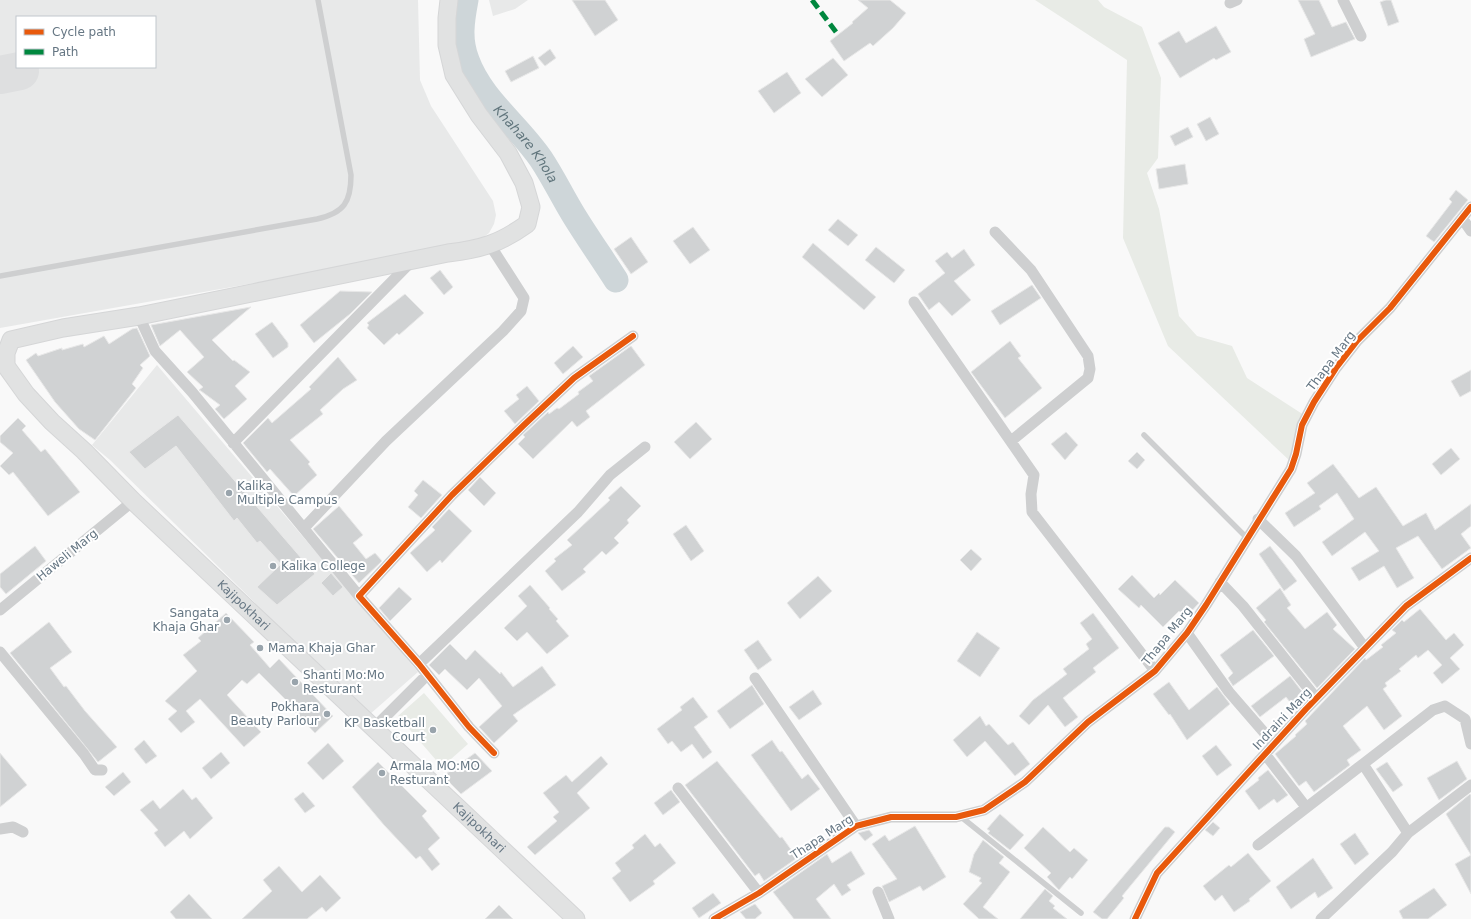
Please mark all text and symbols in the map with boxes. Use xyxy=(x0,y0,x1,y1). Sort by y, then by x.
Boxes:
legend xyxy=(16,16,156,68)
text: Cycle path xyxy=(52,25,116,39)
text: Path xyxy=(52,45,78,59)
water label: Khahare Khola xyxy=(491,102,561,185)
street label: Thapa Marg xyxy=(1303,328,1358,394)
place label: Kalika Multiple Campus xyxy=(237,479,337,507)
marker: Kalika Multiple Campus xyxy=(224,488,234,498)
street label: Haweli Marg xyxy=(34,526,100,584)
place label: Kalika College xyxy=(281,559,365,573)
marker: Kalika College xyxy=(268,561,278,571)
street label: Kajipokhari xyxy=(214,577,273,633)
street label: Thapa Marg xyxy=(1139,604,1195,669)
place label: Sangata Khaja Ghar xyxy=(152,606,219,634)
marker: Sangata Khaja Ghar xyxy=(222,615,232,625)
place label: Mama Khaja Ghar xyxy=(268,641,375,655)
marker: Mama Khaja Ghar xyxy=(255,643,265,653)
place label: Shanti Mo:Mo Resturant xyxy=(303,668,384,696)
marker: Shanti Mo:Mo Resturant xyxy=(290,677,300,687)
street label: Indraini Marg xyxy=(1250,685,1314,753)
place label: Pokhara Beauty Parlour xyxy=(231,700,319,728)
marker: Pokhara Beauty Parlour xyxy=(322,709,332,719)
place label: KP Basketball Court xyxy=(344,716,425,744)
marker: KP Basketball Court xyxy=(428,725,438,735)
place label: Armala MO:MO Resturant xyxy=(390,759,480,787)
marker: Armala MO:MO Resturant xyxy=(377,768,387,778)
street label: Kajipokhari xyxy=(450,800,508,856)
street label: Thapa Marg xyxy=(788,812,856,863)

